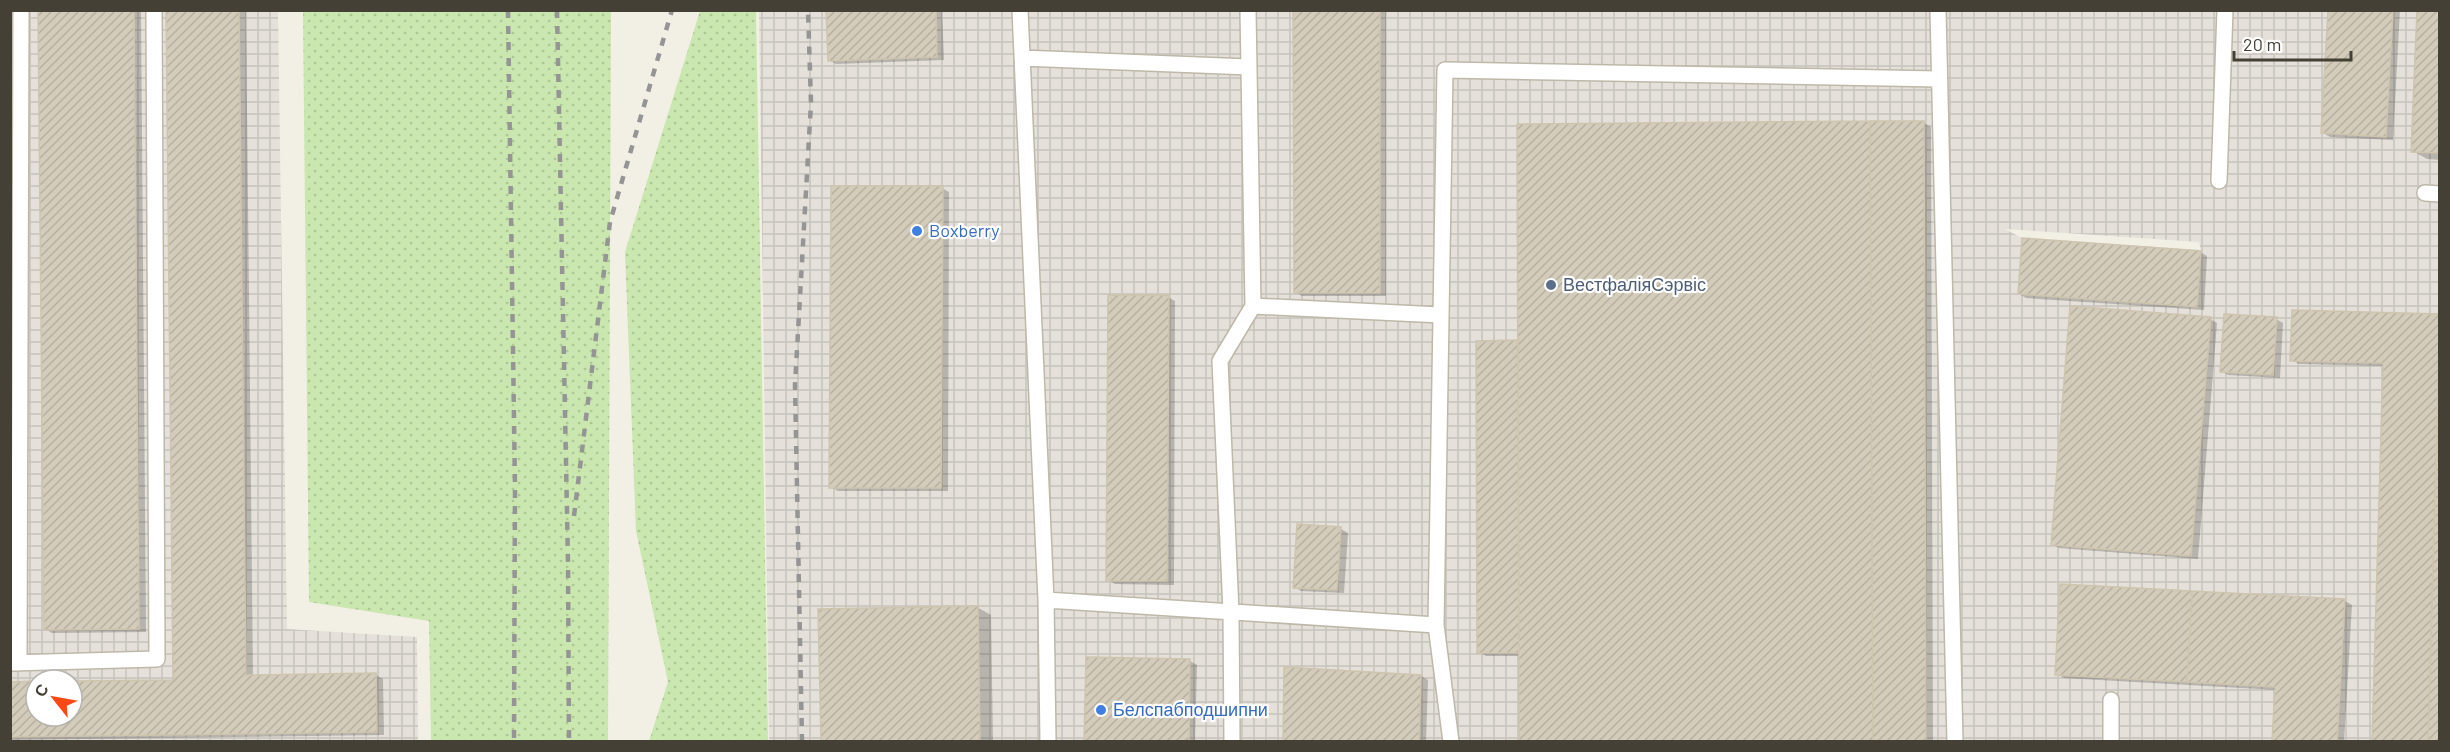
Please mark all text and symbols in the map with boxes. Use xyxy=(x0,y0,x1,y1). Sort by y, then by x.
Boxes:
scale bar xyxy=(2234,24,2351,62)
text: 20 m xyxy=(2243,33,2281,55)
place label: Boxberry xyxy=(929,219,1000,241)
marker: Boxberry xyxy=(910,224,924,238)
place label: ВестфаліяСэрвіс xyxy=(1563,273,1706,295)
marker: ВестфаліяСэрвіс xyxy=(1544,278,1558,292)
north arrow xyxy=(24,668,84,728)
text: С xyxy=(30,680,52,700)
place label: Белспабподшипни xyxy=(1113,698,1268,720)
marker: Белспабподшипни xyxy=(1094,703,1108,717)

